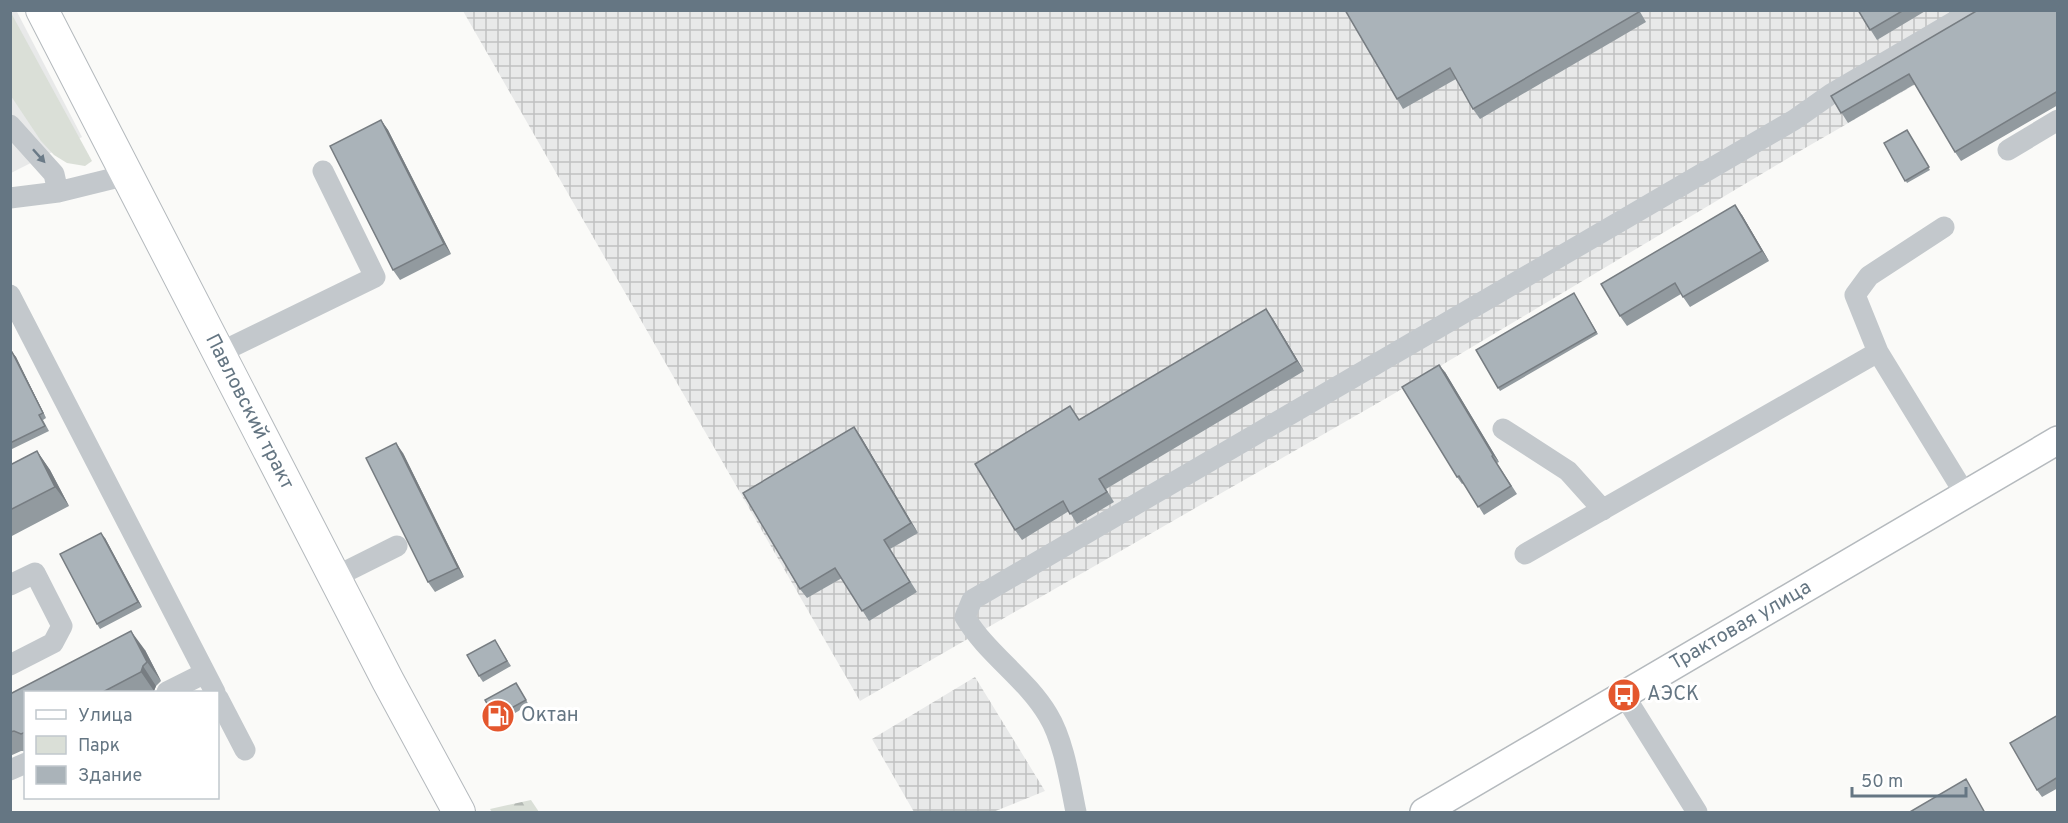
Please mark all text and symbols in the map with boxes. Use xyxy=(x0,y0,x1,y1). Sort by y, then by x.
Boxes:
one-way arrow xyxy=(32,148,45,163)
street label: Павловский тракт xyxy=(198,330,300,494)
street label: Трактовая улица xyxy=(1666,575,1816,677)
bus stop icon: АЭСК xyxy=(1606,677,1642,713)
place label: АЭСК xyxy=(1647,682,1699,708)
legend xyxy=(24,691,219,799)
fuel station icon: Октан xyxy=(480,698,516,734)
place label: Октан xyxy=(521,703,579,729)
text: Улица xyxy=(78,705,132,728)
text: Парк xyxy=(78,735,120,758)
scale bar xyxy=(1852,760,1966,798)
text: Здание xyxy=(78,765,142,788)
text: 50 m xyxy=(1861,771,1903,794)

